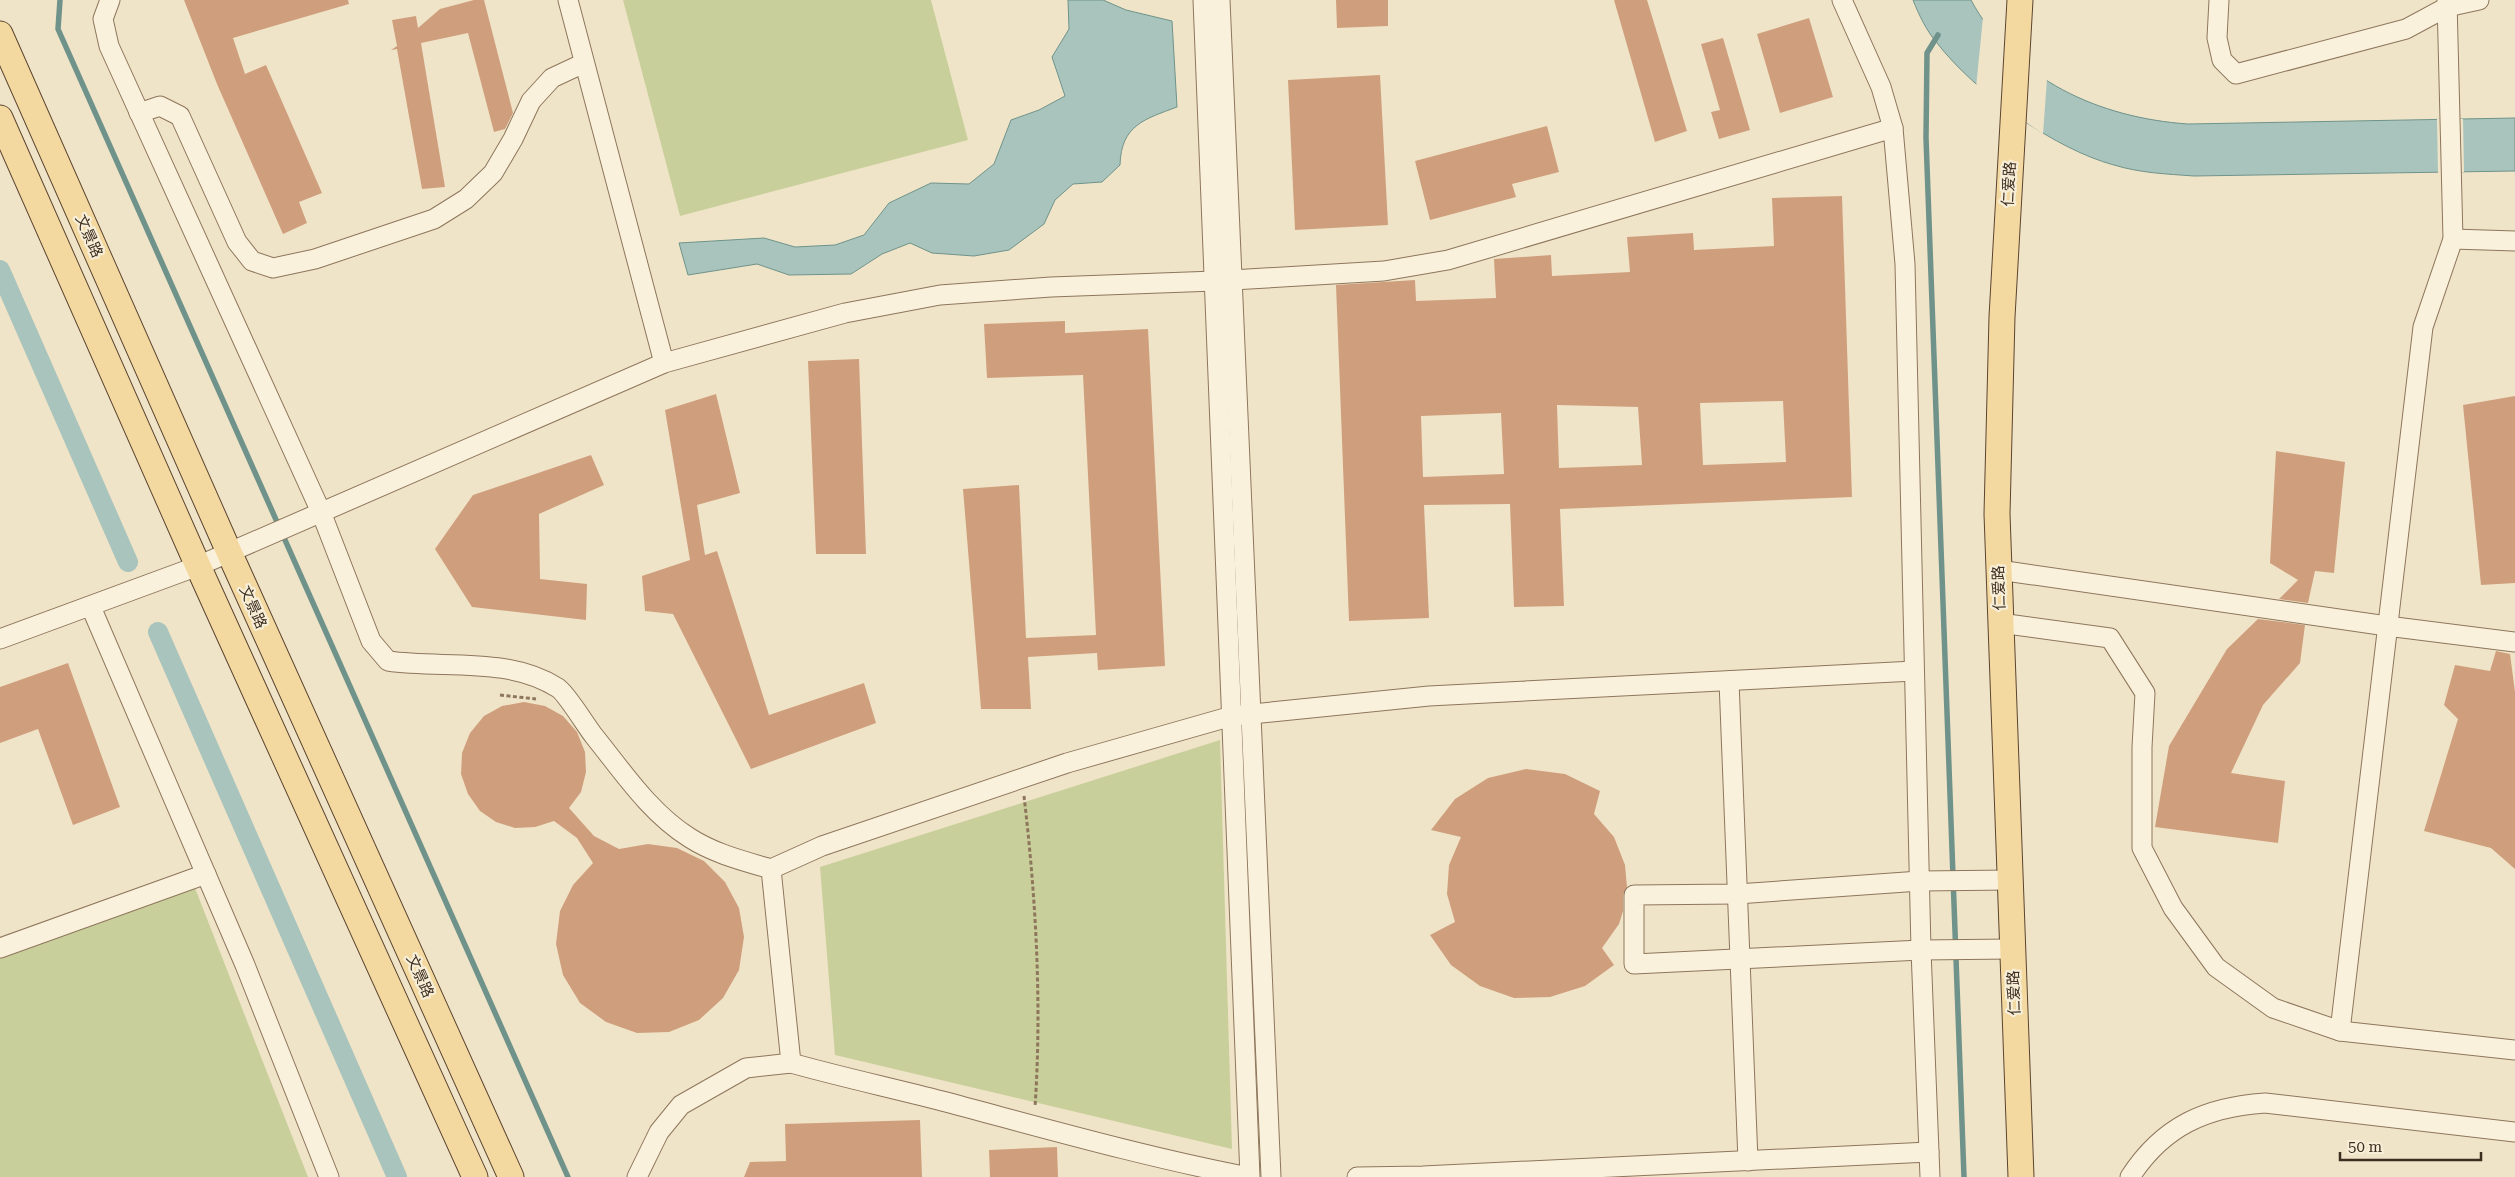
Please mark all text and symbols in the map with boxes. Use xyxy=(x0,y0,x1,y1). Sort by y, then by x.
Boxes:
street label: 仁爱路 xyxy=(1999,161,2019,207)
street label: 文景路 xyxy=(72,212,106,260)
street label: 仁爱路 xyxy=(1989,565,2009,611)
street label: 文景路 xyxy=(236,583,270,631)
street label: 文景路 xyxy=(403,952,437,1000)
street label: 仁爱路 xyxy=(2004,970,2024,1016)
scale bar xyxy=(2340,1130,2481,1162)
text: 50 m xyxy=(2348,1138,2383,1156)

